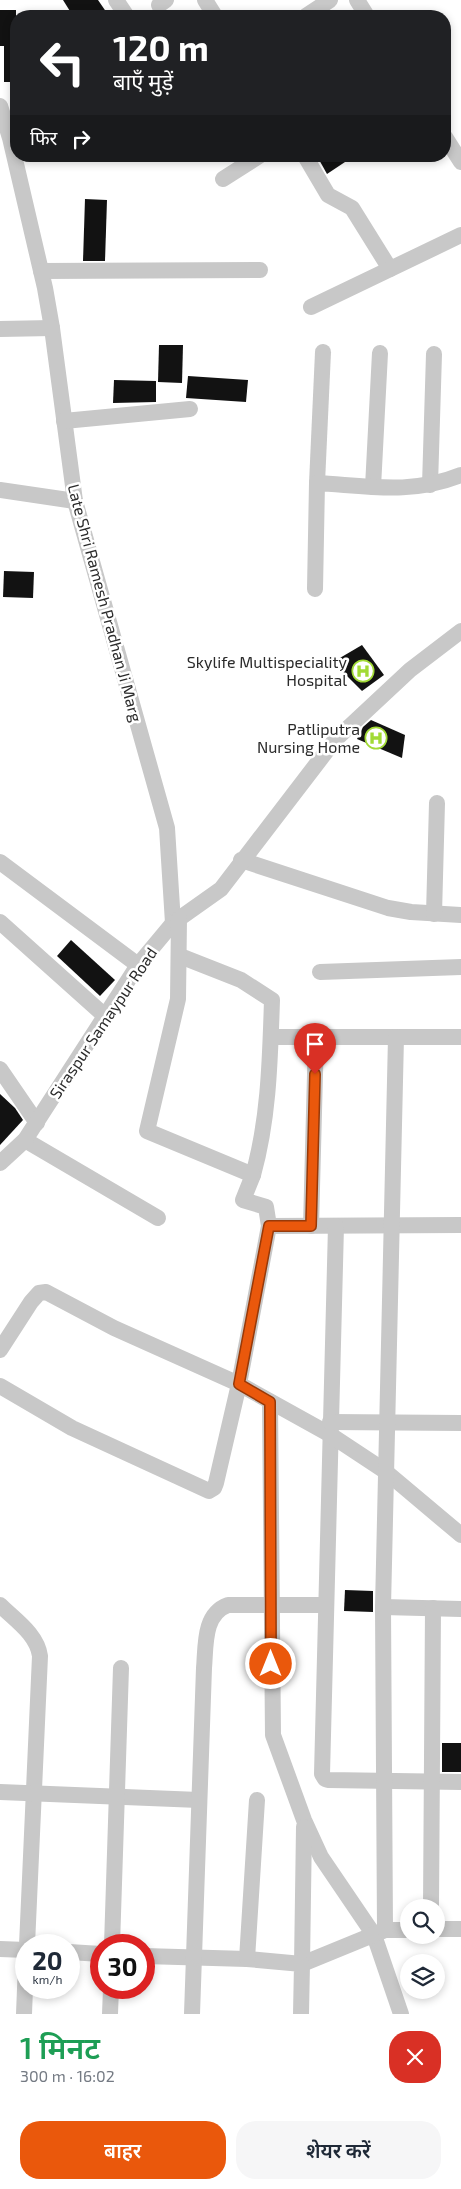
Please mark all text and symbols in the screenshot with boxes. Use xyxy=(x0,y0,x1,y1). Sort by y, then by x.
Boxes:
text: 120 m xyxy=(113,26,209,68)
icon: left xyxy=(30,30,95,95)
text: बाएँ मुड़ें xyxy=(113,68,173,94)
icon: right xyxy=(67,125,95,153)
text: फिर xyxy=(30,126,57,149)
street label: Late Shri Ramesh Pradhan Ji Marg xyxy=(65,482,146,724)
place label: Skylife Multispeciality Hospital xyxy=(187,652,348,689)
hospital icon: Skylife Multispeciality Hospital xyxy=(351,659,375,683)
place label: Patliputra Nursing Home xyxy=(257,719,360,756)
hospital icon: Patliputra Nursing Home xyxy=(364,726,388,750)
street label: Siraspur Samaypur Road xyxy=(45,944,160,1102)
pin xyxy=(294,1023,336,1074)
icon: arrive xyxy=(301,1030,329,1058)
position arrow xyxy=(244,1637,296,1689)
map controls xyxy=(400,1899,445,1999)
button: search xyxy=(400,1899,445,1944)
speed limit sign: 30 xyxy=(90,1934,155,1999)
text: 20 xyxy=(32,1945,63,1975)
button: layers xyxy=(400,1954,445,1999)
text: km/h xyxy=(33,1972,62,1986)
text: 1 मिनट xyxy=(20,2029,100,2065)
button: close xyxy=(389,2031,441,2083)
text: 300 m · 16:02 xyxy=(20,2066,115,2085)
button: बाहर xyxy=(20,2121,226,2179)
button: शेयर करें xyxy=(236,2121,441,2179)

